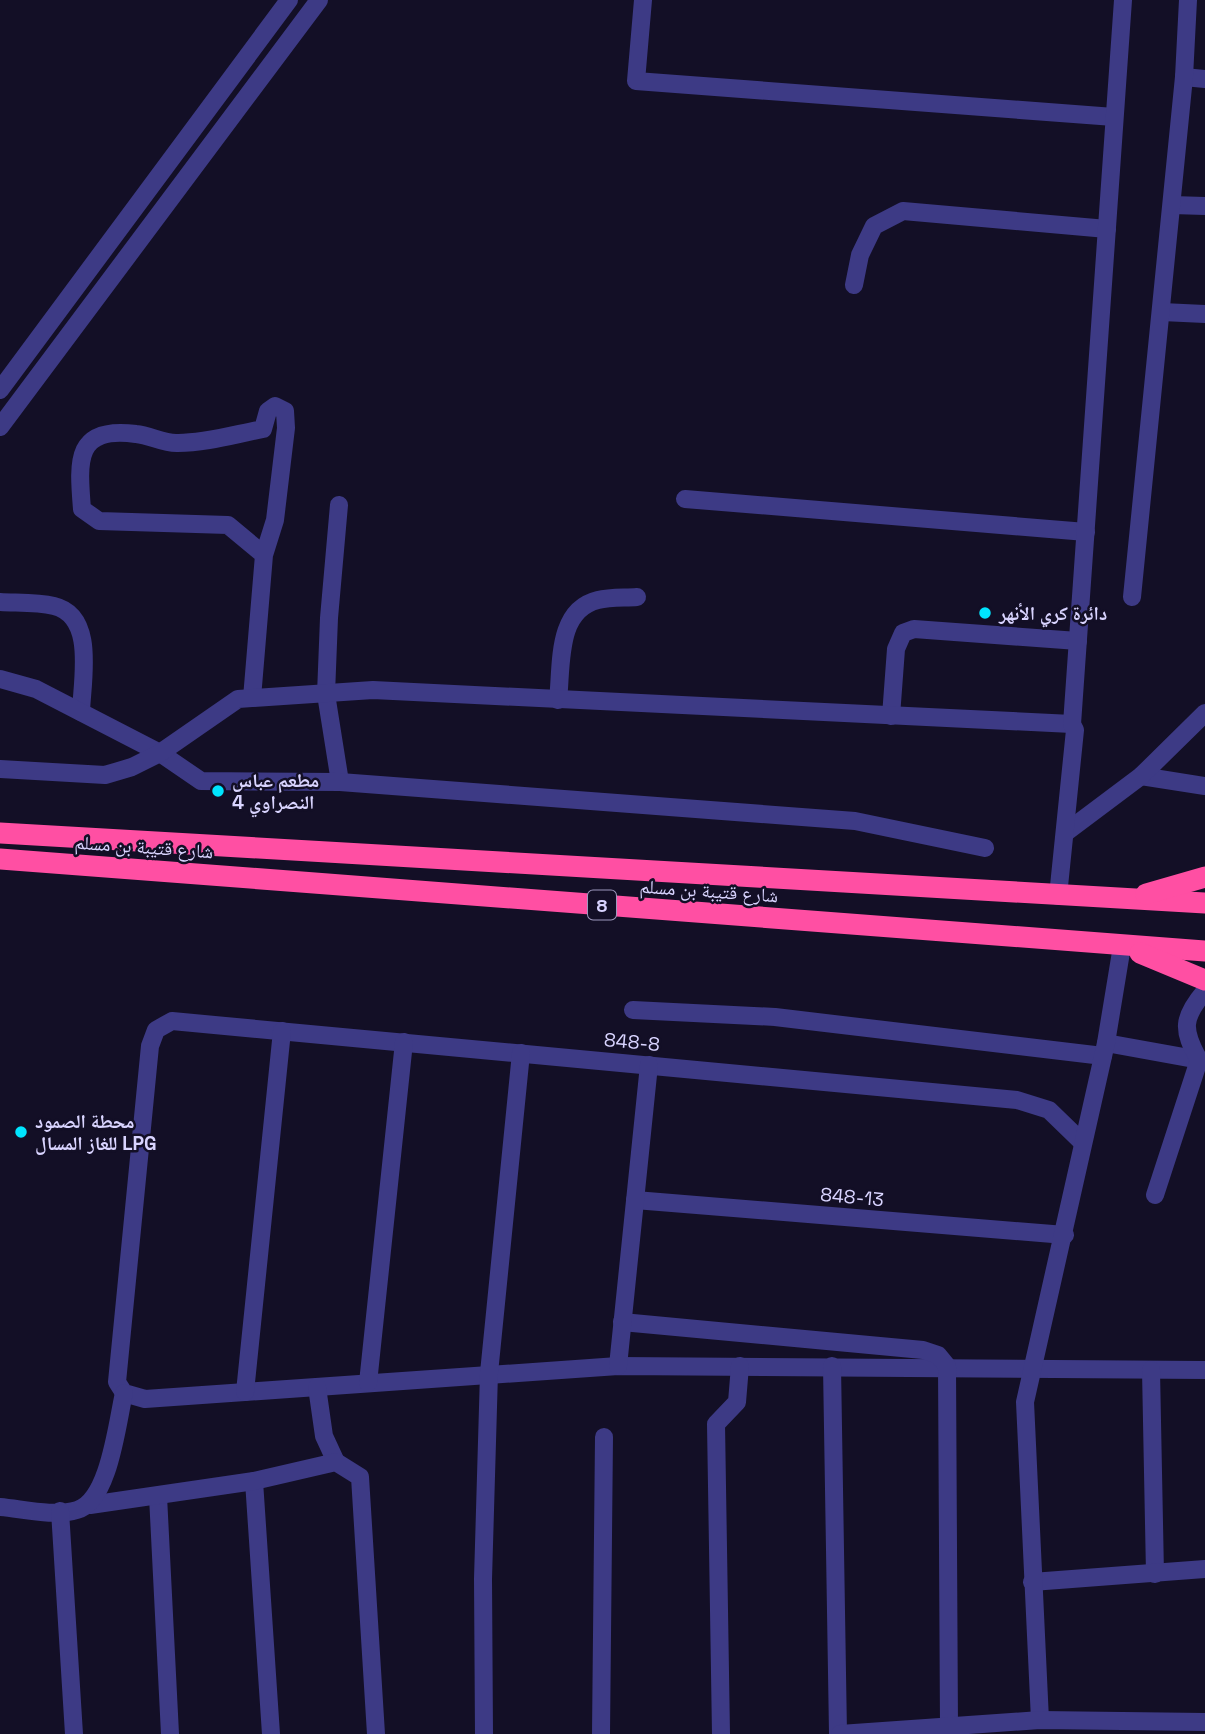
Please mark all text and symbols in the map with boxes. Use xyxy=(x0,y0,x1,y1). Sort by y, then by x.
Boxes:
place label: دائرة كري الأنهر xyxy=(998,601,1107,628)
marker: دائرة كري الأنهر xyxy=(977,605,993,621)
place label: مطعم عباس النصراوي 4 xyxy=(232,768,319,817)
marker: مطعم عباس النصراوي 4 xyxy=(210,783,226,799)
street label: شارع قتيبة بن مسلم xyxy=(74,830,214,864)
street label: شارع قتيبة بن مسلم xyxy=(639,874,779,908)
road number: 8 xyxy=(588,890,616,920)
street label: 848-8 xyxy=(603,1027,661,1057)
place label: محطة الصمود للغاز المسال LPG xyxy=(35,1109,157,1156)
marker: محطة الصمود للغاز المسال LPG xyxy=(13,1124,29,1140)
street label: 848-13 xyxy=(819,1182,885,1212)

